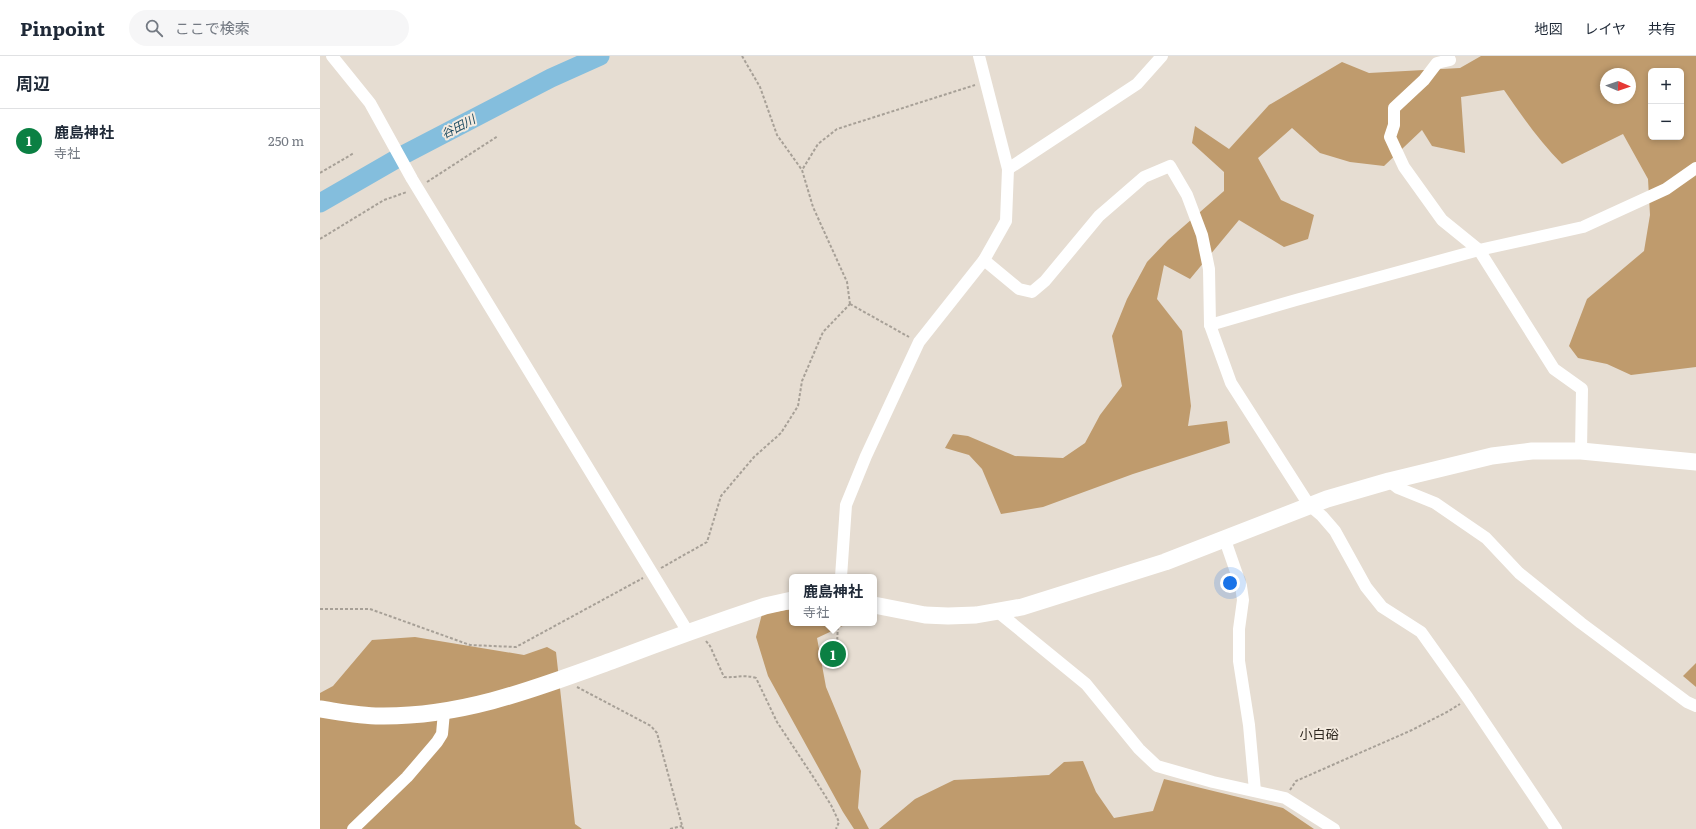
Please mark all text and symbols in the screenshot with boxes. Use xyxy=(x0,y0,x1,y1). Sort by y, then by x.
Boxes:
search box xyxy=(129,10,409,46)
text: Pinpoint xyxy=(20,14,105,42)
text: ここで検索 xyxy=(175,16,250,39)
icon: search xyxy=(143,17,165,39)
text: 地図 xyxy=(1534,18,1562,38)
text: レイヤ xyxy=(1584,18,1626,38)
text: 共有 xyxy=(1648,18,1676,38)
north arrow xyxy=(1600,68,1636,104)
map controls xyxy=(1648,68,1684,140)
button: + xyxy=(1648,68,1684,104)
text: 周辺 xyxy=(16,70,50,95)
button: − xyxy=(1648,104,1684,140)
water label: 谷田川 xyxy=(438,109,480,142)
text: 鹿島神社 xyxy=(54,120,114,143)
text: 1 xyxy=(26,131,32,150)
text: 250 m xyxy=(268,131,304,150)
text: 寺社 xyxy=(54,143,80,162)
your location xyxy=(1220,573,1240,593)
popup xyxy=(789,574,877,626)
text: 鹿島神社 xyxy=(803,579,863,602)
text: 寺社 xyxy=(803,602,829,621)
pin: 1 xyxy=(820,639,846,669)
district label: 小白硲 xyxy=(1299,724,1339,743)

